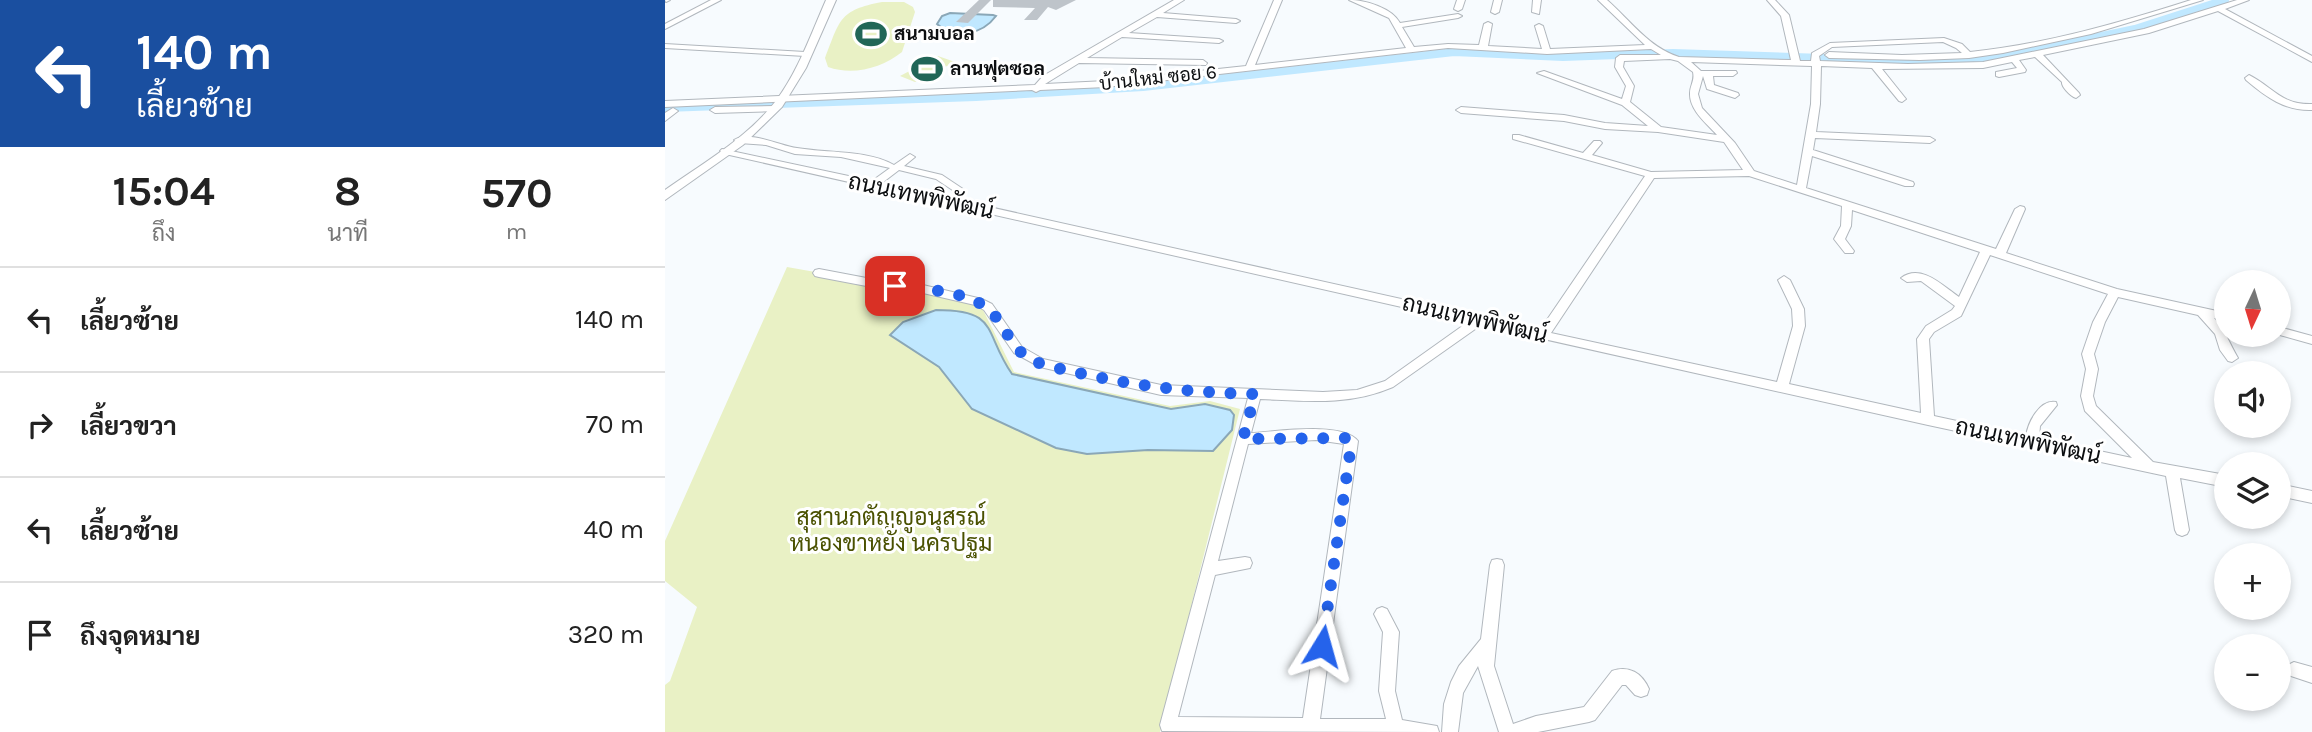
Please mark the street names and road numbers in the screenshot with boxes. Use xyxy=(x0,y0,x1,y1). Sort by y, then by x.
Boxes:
street label: บ้านใหม่ ซอย 6 xyxy=(1098,59,1218,95)
street label: ถนนเทพพิพัฒน์ xyxy=(846,164,997,225)
street label: ถนนเทพพิพัฒน์ xyxy=(1400,286,1551,349)
street label: ถนนเทพพิพัฒน์ xyxy=(1953,409,2104,470)

